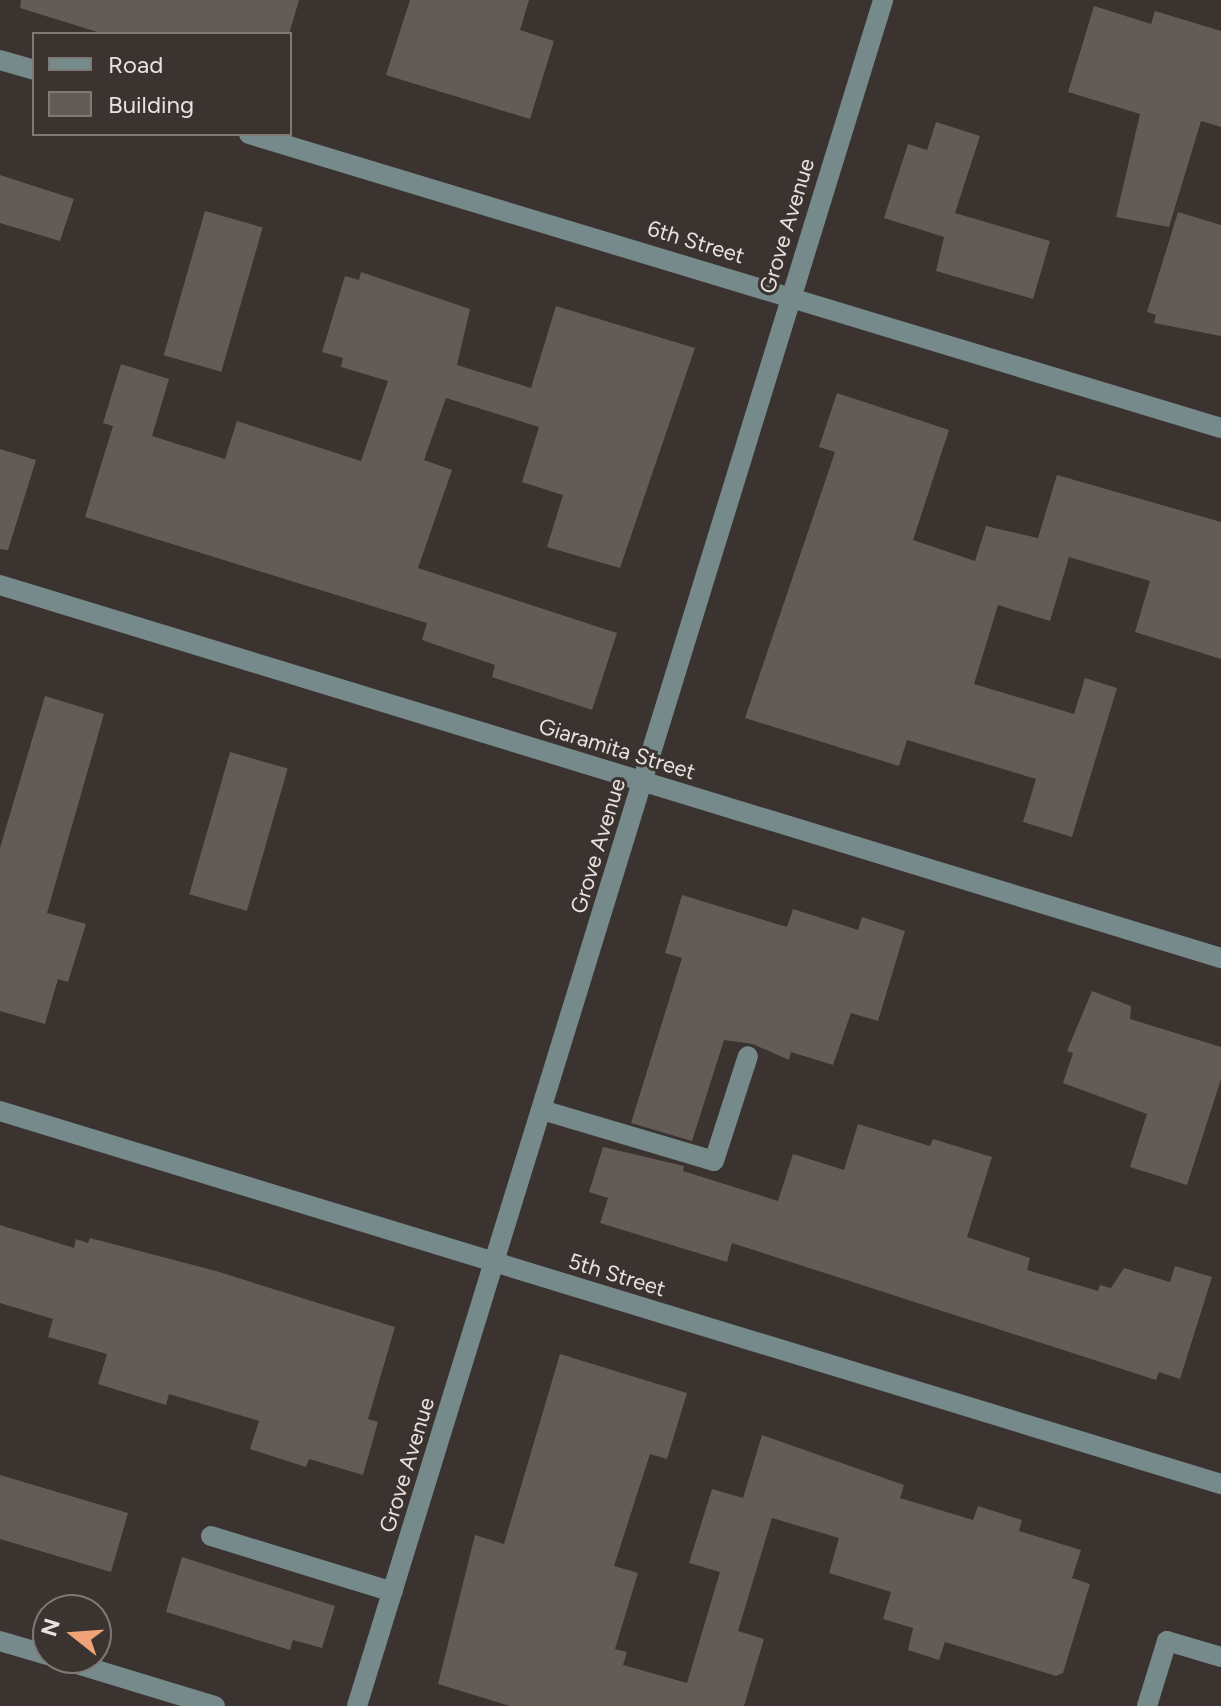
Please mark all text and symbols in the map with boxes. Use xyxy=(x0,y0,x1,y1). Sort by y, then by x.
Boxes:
legend xyxy=(32,32,292,136)
text: Road xyxy=(108,50,163,79)
text: Building xyxy=(108,90,194,119)
street label: Grove Avenue xyxy=(754,155,820,297)
street label: 6th Street xyxy=(644,215,748,269)
street label: Giaramita Street xyxy=(536,713,698,785)
street label: Grove Avenue xyxy=(565,775,631,917)
street label: 5th Street xyxy=(565,1248,669,1302)
street label: Grove Avenue xyxy=(374,1394,440,1536)
north arrow xyxy=(32,1594,112,1674)
text: N xyxy=(35,1615,66,1640)

